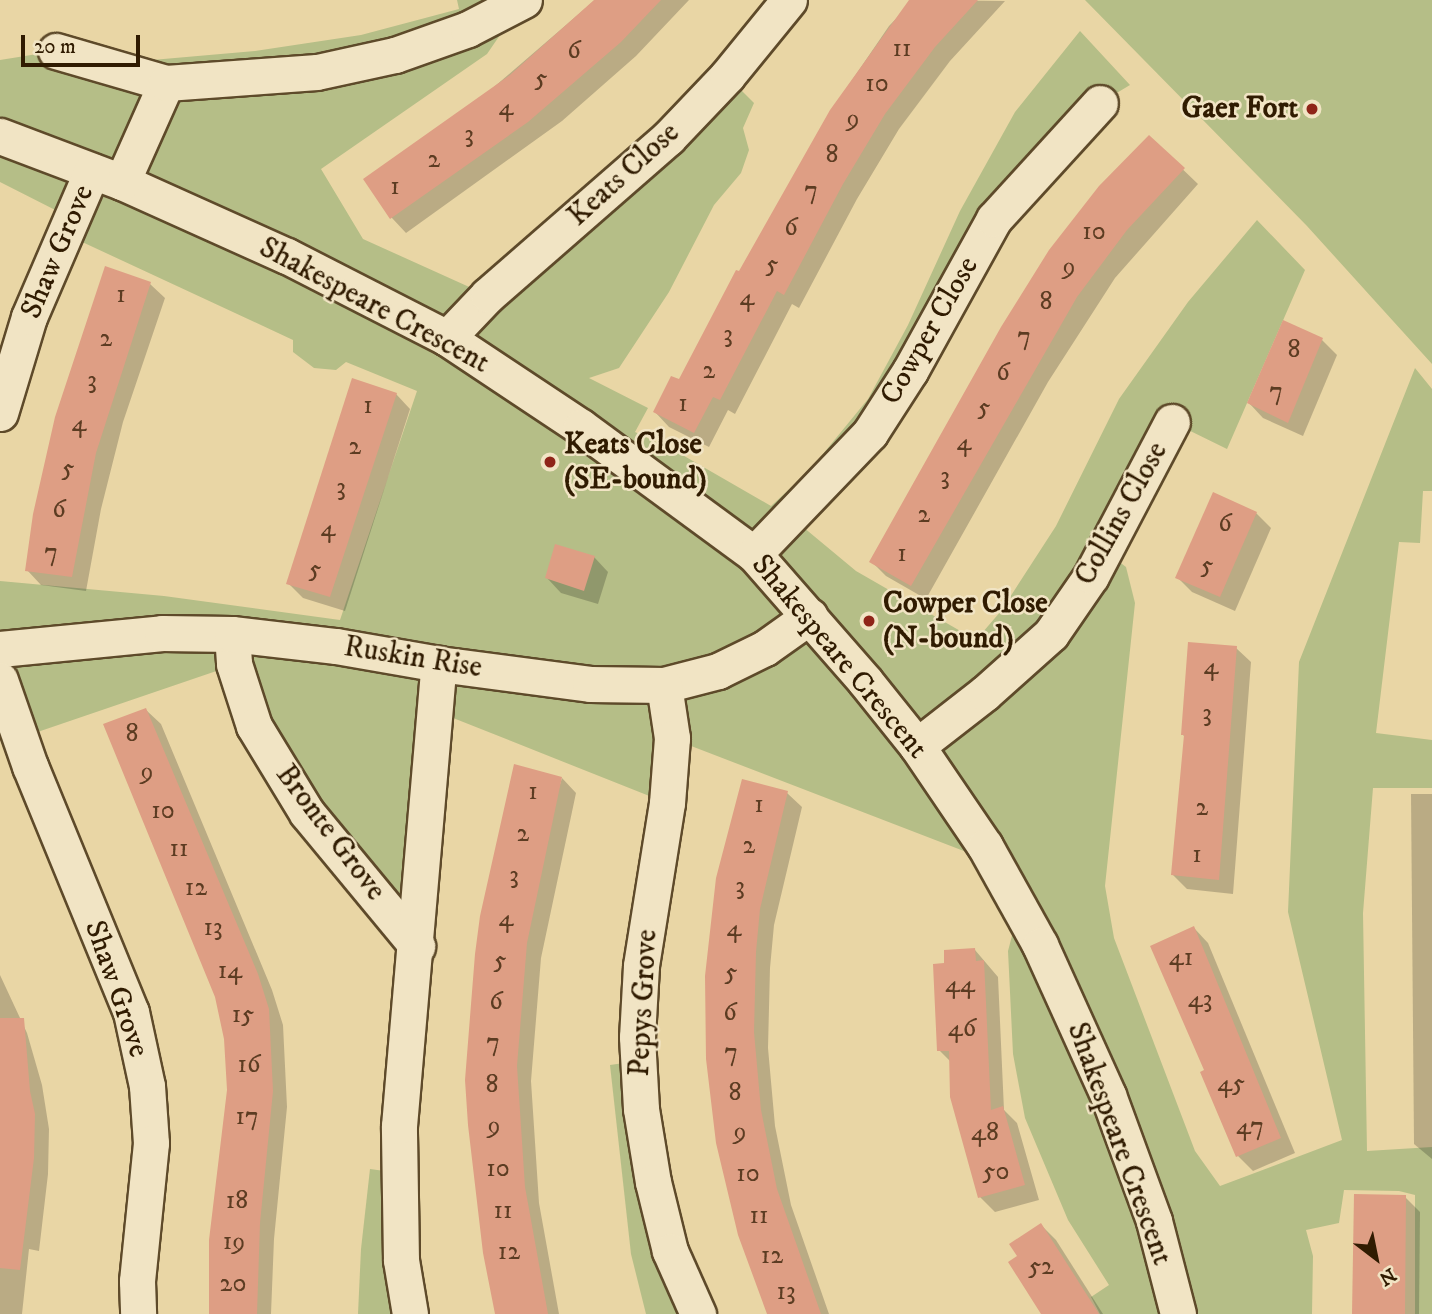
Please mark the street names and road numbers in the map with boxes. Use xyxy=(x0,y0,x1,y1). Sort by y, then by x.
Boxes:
street label: Keats Close xyxy=(561,115,687,235)
street label: Shaw Grove xyxy=(14,180,102,324)
street label: Shakespeare Crescent xyxy=(253,230,495,382)
street label: Cowper Close xyxy=(873,251,987,411)
street label: Collins Close xyxy=(1068,436,1176,592)
street label: Shakespeare Crescent xyxy=(743,548,935,766)
street label: Ruskin Rise xyxy=(341,629,485,687)
street label: Bronte Grove xyxy=(267,758,393,908)
street label: Shaw Grove xyxy=(76,916,156,1062)
street label: Pepys Grove xyxy=(622,928,666,1078)
street label: Shakespeare Crescent xyxy=(1058,1018,1180,1270)

